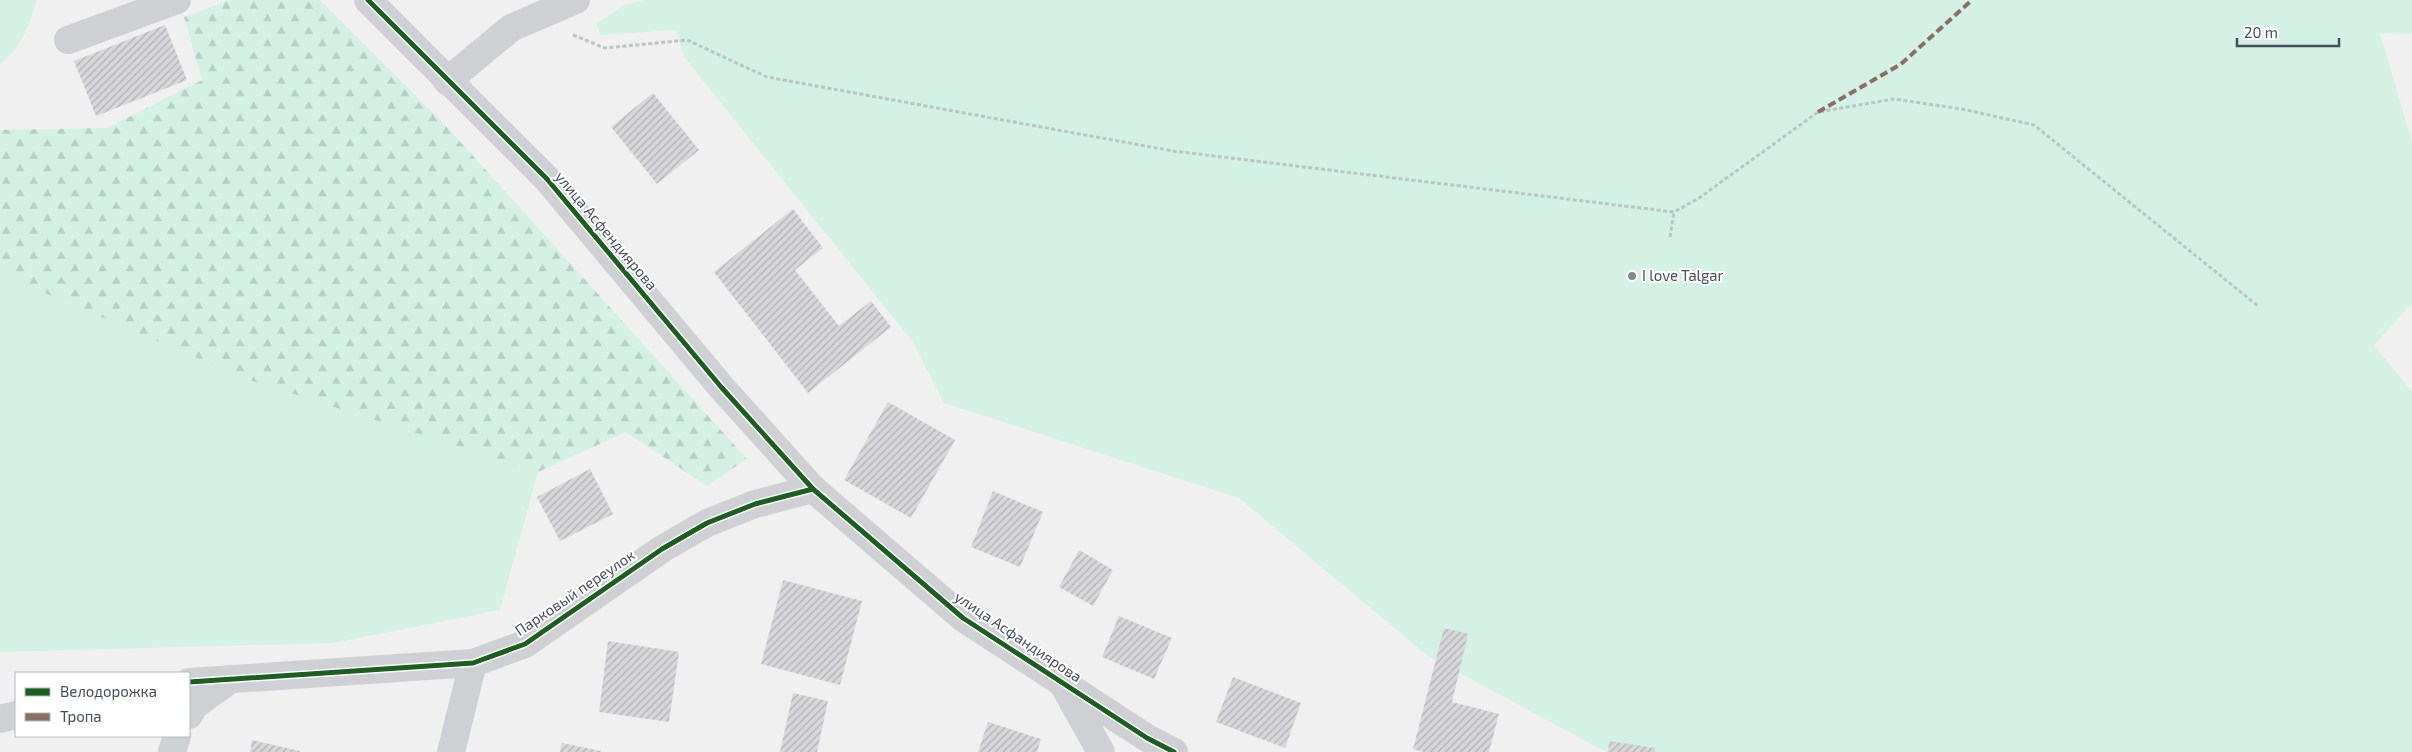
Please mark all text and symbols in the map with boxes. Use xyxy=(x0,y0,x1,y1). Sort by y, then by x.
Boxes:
scale bar xyxy=(2237,15,2340,47)
text: 20 m xyxy=(2244,23,2278,41)
street label: улица Асфендиярова xyxy=(551,167,662,294)
place label: I love Talgar xyxy=(1642,266,1724,284)
marker: I love Talgar xyxy=(1626,270,1638,282)
street label: Парковый переулок xyxy=(511,545,638,640)
street label: улица Асфандиярова xyxy=(951,587,1086,686)
legend xyxy=(15,672,190,737)
text: Велодорожка xyxy=(60,682,157,700)
text: Тропа xyxy=(60,707,102,725)

